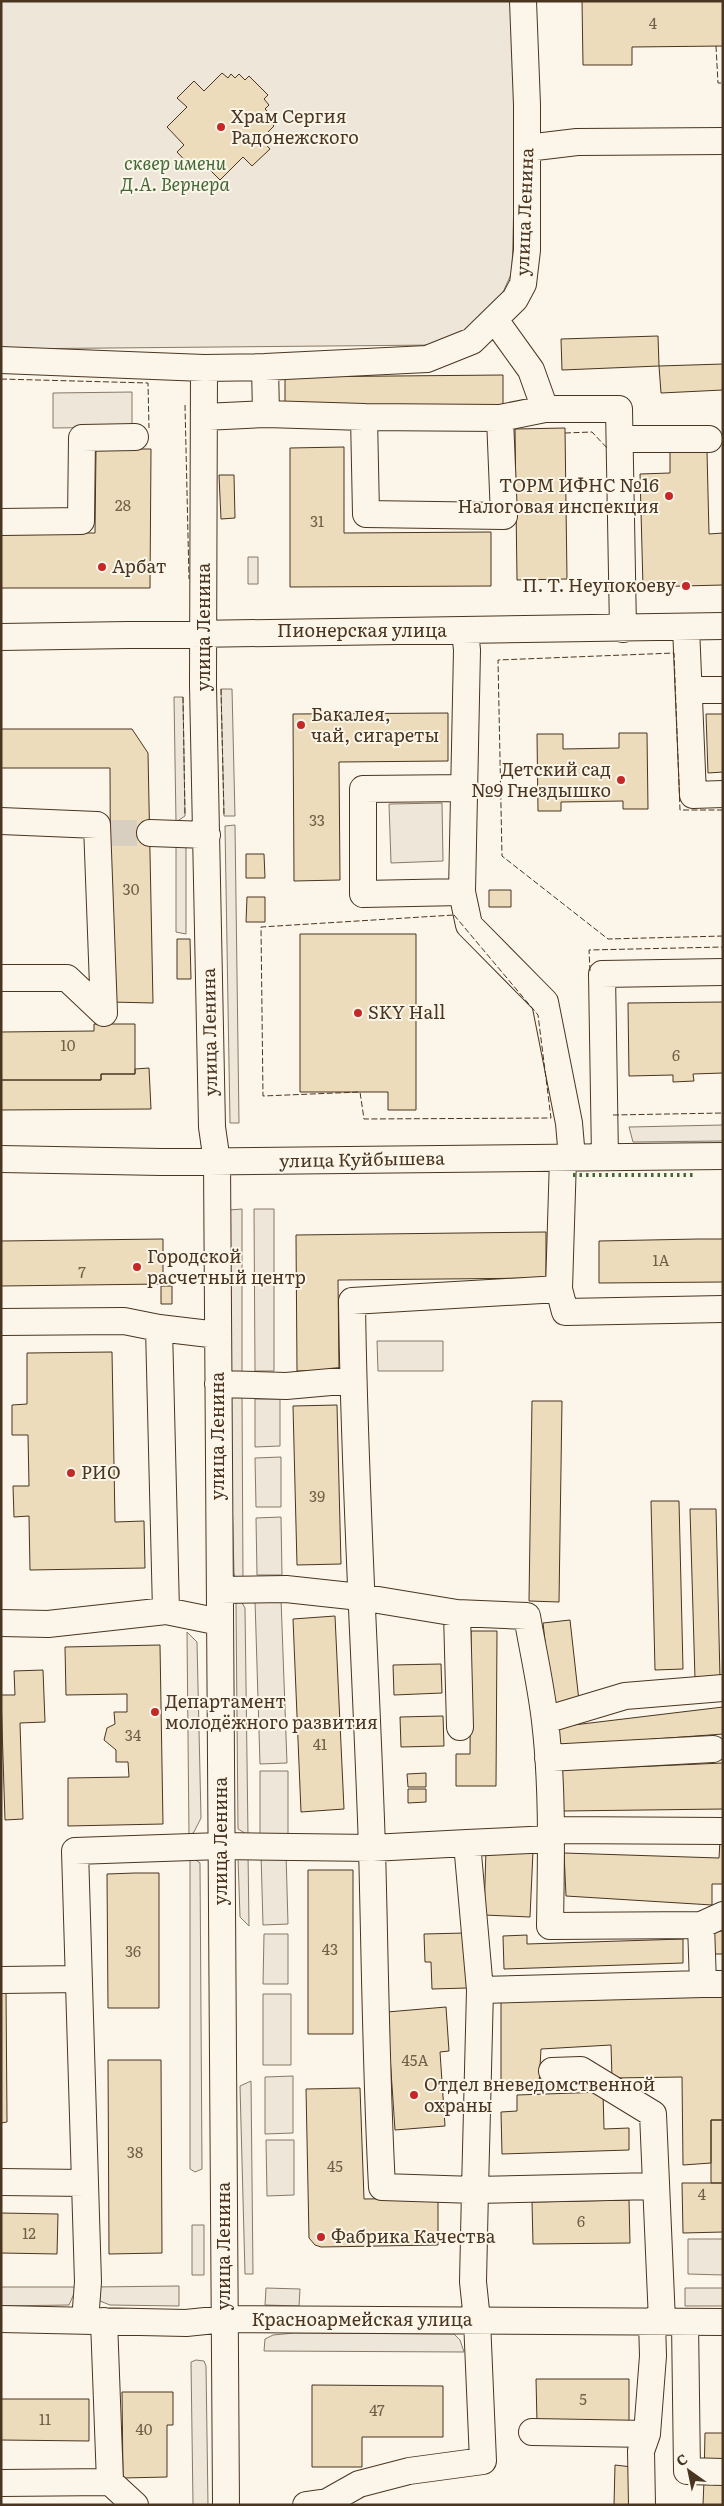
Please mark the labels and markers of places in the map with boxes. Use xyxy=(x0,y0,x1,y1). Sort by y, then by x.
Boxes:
place label: Храм Сергия Радонежского xyxy=(231,102,359,150)
marker: Храм Сергия Радонежского xyxy=(215,121,227,133)
place label: ТОРМ ИФНС №16 Налоговая инспекция xyxy=(458,471,659,519)
marker: ТОРМ ИФНС №16 Налоговая инспекция xyxy=(663,490,675,502)
place label: Арбат xyxy=(112,552,166,579)
marker: Арбат xyxy=(96,561,108,573)
place label: П. Т. Неупокоеву xyxy=(522,571,677,598)
marker: П. Т. Неупокоеву xyxy=(680,580,692,592)
place label: Бакалея, чай, сигареты xyxy=(311,700,439,748)
marker: Бакалея, чай, сигареты xyxy=(295,719,307,731)
place label: Детский сад №9 Гнездышко xyxy=(471,755,611,803)
marker: Детский сад №9 Гнездышко xyxy=(615,774,627,786)
place label: SKY Hall xyxy=(368,998,445,1025)
marker: SKY Hall xyxy=(352,1007,364,1019)
place label: Городской расчетный центр xyxy=(147,1242,306,1290)
marker: Городской расчетный центр xyxy=(131,1261,143,1273)
place label: РИО xyxy=(81,1458,121,1485)
marker: РИО xyxy=(65,1467,77,1479)
place label: Департамент молодёжного развития xyxy=(165,1687,378,1735)
marker: Департамент молодёжного развития xyxy=(149,1706,161,1718)
place label: Отдел вневедомственной охраны xyxy=(424,2070,655,2118)
marker: Отдел вневедомственной охраны xyxy=(408,2089,420,2101)
place label: Фабрика Качества xyxy=(331,2222,496,2249)
marker: Фабрика Качества xyxy=(315,2231,327,2243)

